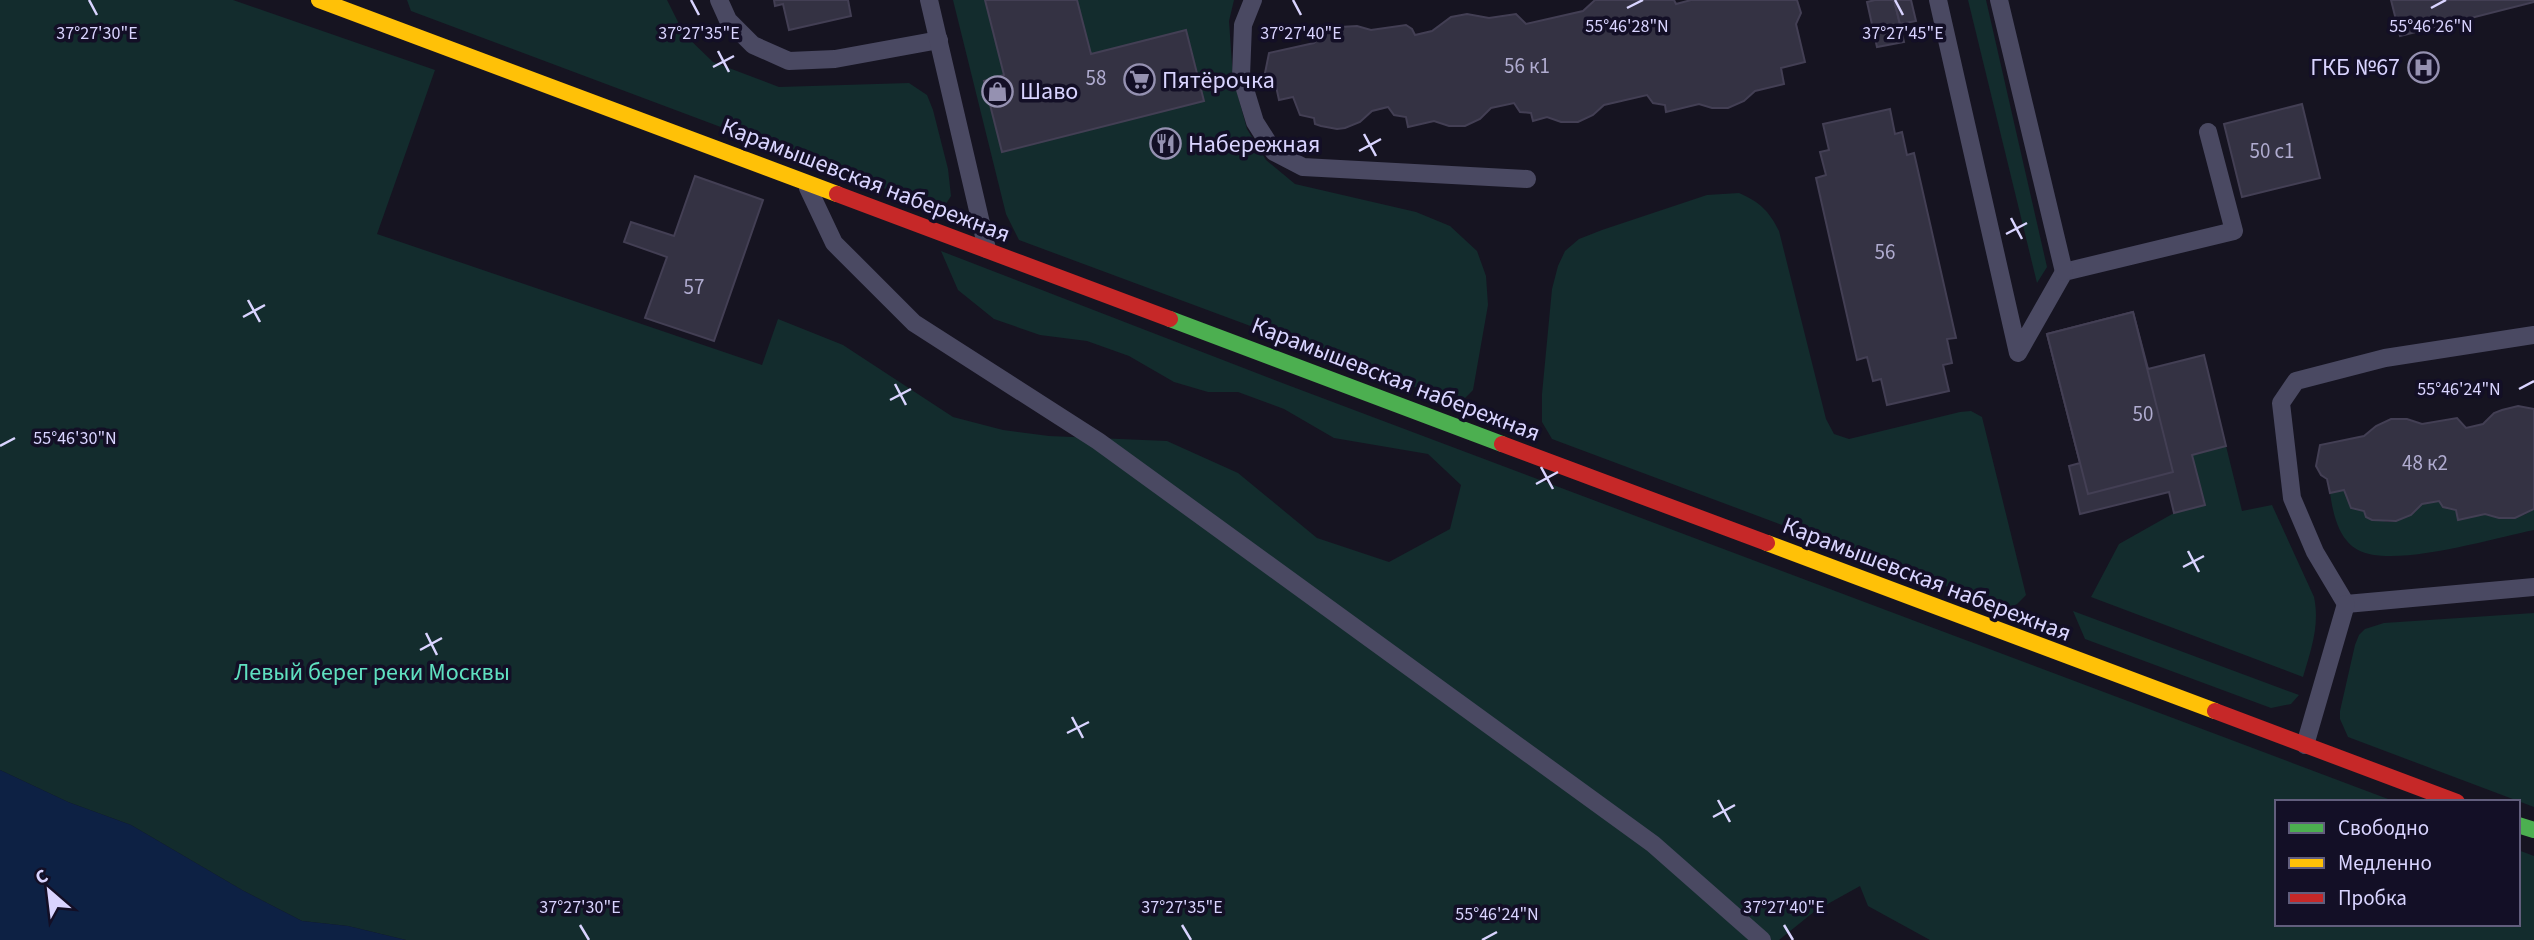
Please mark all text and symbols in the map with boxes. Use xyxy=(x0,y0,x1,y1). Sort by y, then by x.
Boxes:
text: 55°46'28"N xyxy=(1585,14,1669,39)
text: 55°46'26"N xyxy=(2389,14,2473,39)
text: 37°27'30"E xyxy=(56,21,138,46)
text: 37°27'35"E xyxy=(658,21,740,46)
text: 37°27'40"E xyxy=(1260,21,1342,46)
text: 37°27'45"E xyxy=(1862,21,1944,46)
place label: ГКБ №67 xyxy=(2310,50,2400,85)
hospital icon: ГКБ №67 xyxy=(2406,50,2440,84)
house number: 56 к1 xyxy=(1504,51,1550,81)
house number: 58 xyxy=(1086,63,1106,93)
supermarket icon: Пятёрочка xyxy=(1122,63,1156,97)
place label: Пятёрочка xyxy=(1162,63,1275,98)
shop icon: Шаво xyxy=(980,74,1014,108)
place label: Шаво xyxy=(1020,74,1078,109)
street label: Карамышевская набережная xyxy=(716,109,1015,252)
restaurant icon: Набережная xyxy=(1148,127,1182,161)
place label: Набережная xyxy=(1188,127,1320,162)
house number: 50 с1 xyxy=(2249,136,2295,166)
house number: 56 xyxy=(1875,237,1895,267)
house number: 57 xyxy=(684,272,704,302)
street label: Карамышевская набережная xyxy=(1246,308,1545,451)
text: 55°46'24"N xyxy=(2417,377,2501,402)
house number: 50 xyxy=(2133,399,2153,429)
text: 55°46'30"N xyxy=(33,426,117,451)
house number: 48 к2 xyxy=(2402,448,2448,478)
street label: Карамышевская набережная xyxy=(1777,508,2076,651)
park label: Левый берег реки Москвы xyxy=(234,655,510,690)
legend xyxy=(2275,800,2520,926)
text: Свободно xyxy=(2338,813,2429,843)
text: Медленно xyxy=(2338,848,2432,878)
north arrow xyxy=(14,856,84,926)
text: С xyxy=(31,863,53,892)
text: Пробка xyxy=(2338,883,2407,913)
text: 37°27'30"E xyxy=(539,895,621,920)
text: 37°27'35"E xyxy=(1141,895,1223,920)
text: 37°27'40"E xyxy=(1743,895,1825,920)
text: 55°46'24"N xyxy=(1455,902,1539,927)

